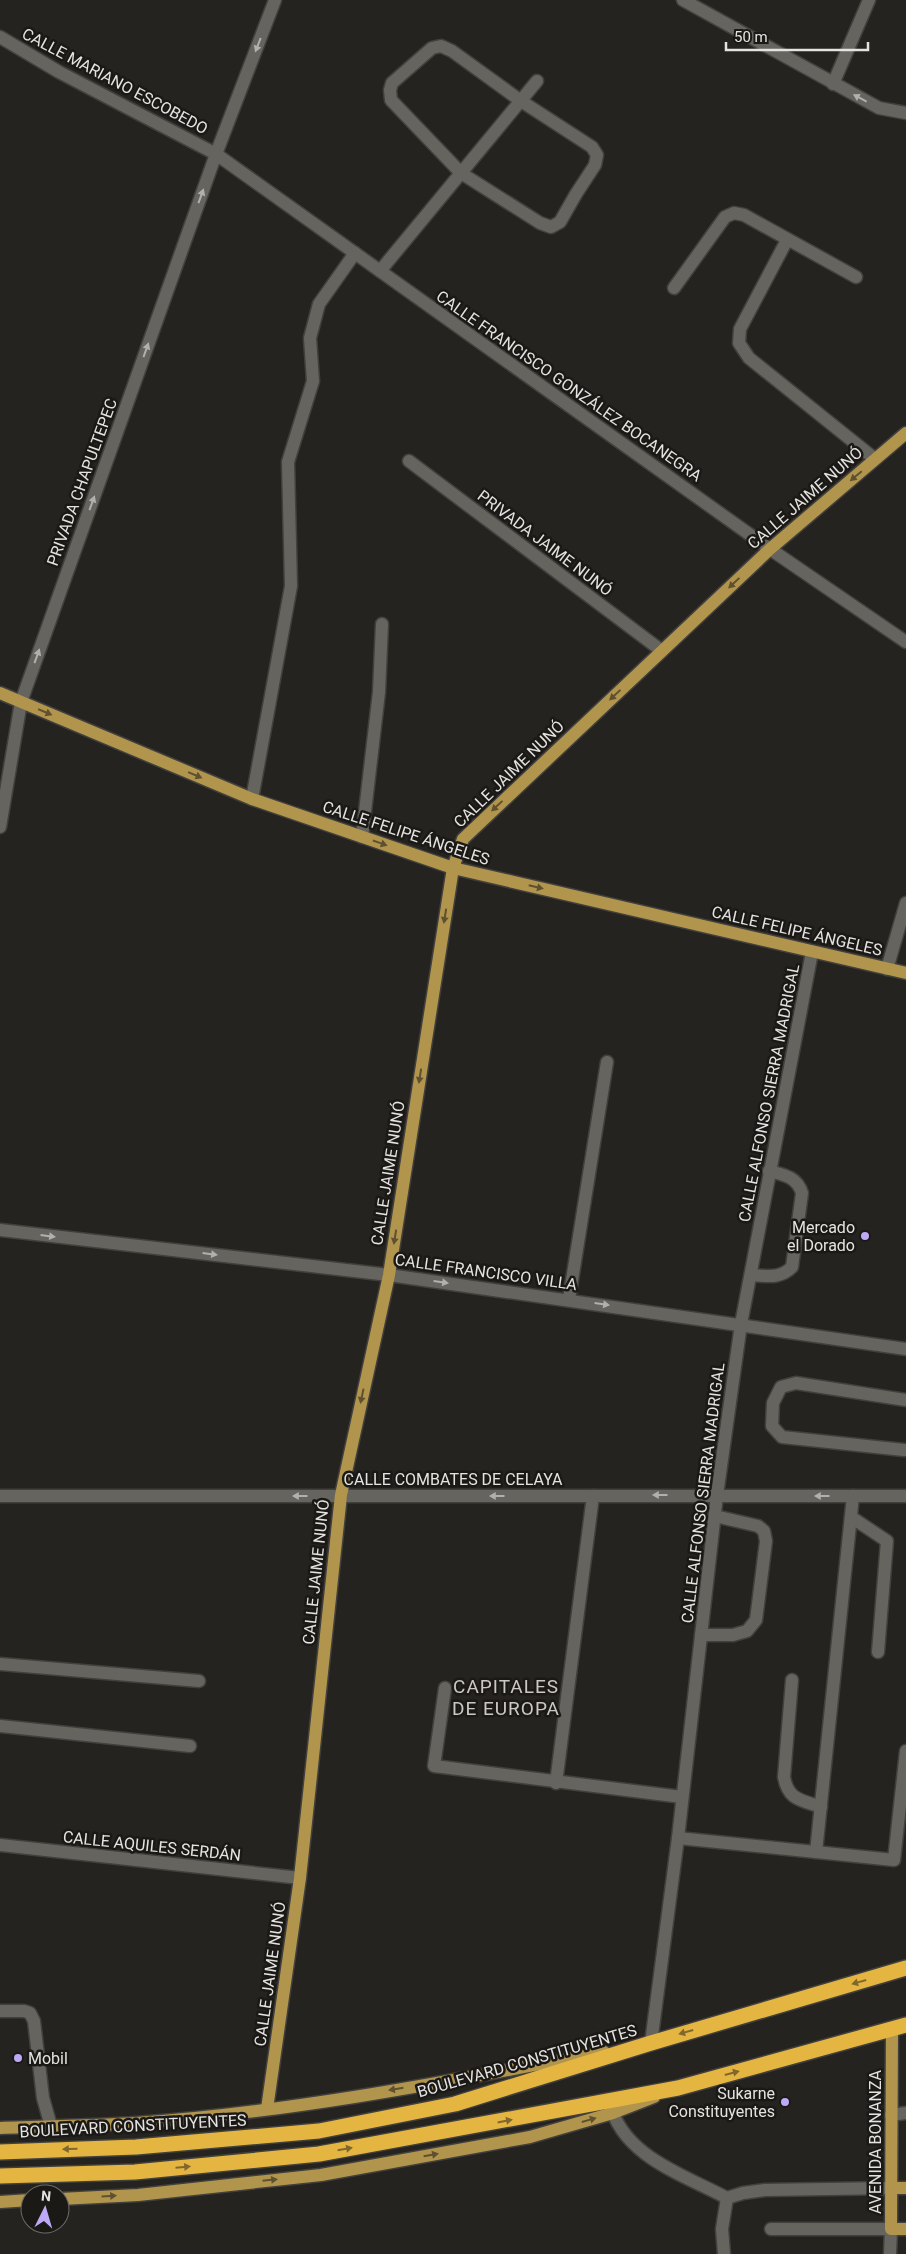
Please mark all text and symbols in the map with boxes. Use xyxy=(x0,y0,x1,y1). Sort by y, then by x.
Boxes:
scale bar xyxy=(726,20,868,52)
street label: CALLE MARIANO ESCOBEDO xyxy=(19,24,211,138)
text: 50 m xyxy=(734,28,768,46)
one-way arrow xyxy=(253,38,261,53)
one-way arrow xyxy=(853,94,867,102)
one-way arrow xyxy=(197,189,205,204)
street label: CALLE FRANCISCO GONZÁLEZ BOCANEGRA xyxy=(433,287,706,486)
one-way arrow xyxy=(143,342,150,357)
street label: PRIVADA CHAPULTEPEC xyxy=(43,396,121,568)
street label: CALLE JAIME NUNÓ xyxy=(743,442,866,553)
one-way arrow xyxy=(849,470,862,481)
street label: PRIVADA JAIME NUNÓ xyxy=(474,485,617,600)
one-way arrow xyxy=(89,495,96,510)
one-way arrow xyxy=(728,577,740,589)
one-way arrow xyxy=(33,648,41,663)
one-way arrow xyxy=(610,689,622,701)
one-way arrow xyxy=(38,708,52,716)
street label: CALLE JAIME NUNÓ xyxy=(449,716,568,831)
one-way arrow xyxy=(187,772,202,779)
street label: CALLE FELIPE ÁNGELES xyxy=(320,797,492,869)
one-way arrow xyxy=(492,800,504,812)
one-way arrow xyxy=(373,839,388,847)
one-way arrow xyxy=(529,883,544,891)
street label: CALLE FELIPE ÁNGELES xyxy=(710,902,884,960)
one-way arrow xyxy=(441,908,449,924)
street label: CALLE ALFONSO SIERRA MADRIGAL xyxy=(735,962,803,1224)
one-way arrow xyxy=(416,1069,424,1085)
street label: CALLE JAIME NUNÓ xyxy=(366,1099,409,1247)
place label: Mercado el Dorado xyxy=(787,1218,855,1255)
one-way arrow xyxy=(390,1229,398,1245)
marker: Mercado el Dorado xyxy=(859,1230,871,1242)
one-way arrow xyxy=(41,1232,57,1240)
one-way arrow xyxy=(202,1250,218,1258)
street label: CALLE FRANCISCO VILLA xyxy=(394,1250,579,1294)
one-way arrow xyxy=(433,1278,449,1286)
one-way arrow xyxy=(594,1300,610,1308)
street label: CALLE ALFONSO SIERRA MADRIGAL xyxy=(678,1361,728,1624)
one-way arrow xyxy=(358,1389,366,1405)
street label: CALLE COMBATES DE CELAYA xyxy=(344,1470,563,1489)
one-way arrow xyxy=(652,1491,668,1499)
one-way arrow xyxy=(814,1491,830,1499)
one-way arrow xyxy=(292,1492,308,1500)
one-way arrow xyxy=(489,1492,505,1500)
street label: CALLE JAIME NUNÓ xyxy=(298,1498,333,1646)
district label: CAPITALES DE EUROPA xyxy=(452,1675,560,1720)
street label: CALLE AQUILES SERDÁN xyxy=(62,1827,242,1865)
street label: CALLE JAIME NUNÓ xyxy=(249,1900,290,2048)
one-way arrow xyxy=(852,1978,867,1986)
street label: BOULEVARD CONSTITUYENTES xyxy=(415,2021,639,2101)
one-way arrow xyxy=(679,2029,694,2037)
place label: Mobil xyxy=(28,2049,68,2068)
marker: Mobil xyxy=(12,2052,24,2064)
one-way arrow xyxy=(725,2069,740,2077)
street label: AVENIDA BONANZA xyxy=(866,2069,885,2214)
place label: Sukarne Constituyentes xyxy=(668,2084,775,2121)
one-way arrow xyxy=(388,2086,404,2094)
marker: Sukarne Constituyentes xyxy=(779,2096,791,2108)
street label: BOULEVARD CONSTITUYENTES xyxy=(19,2111,247,2141)
one-way arrow xyxy=(582,2115,597,2123)
one-way arrow xyxy=(497,2116,513,2124)
one-way arrow xyxy=(61,2145,77,2153)
one-way arrow xyxy=(337,2145,353,2153)
one-way arrow xyxy=(423,2151,438,2159)
one-way arrow xyxy=(176,2163,192,2171)
one-way arrow xyxy=(263,2176,279,2184)
north arrow xyxy=(20,2184,70,2234)
text: N xyxy=(41,2188,52,2204)
one-way arrow xyxy=(101,2192,117,2200)

